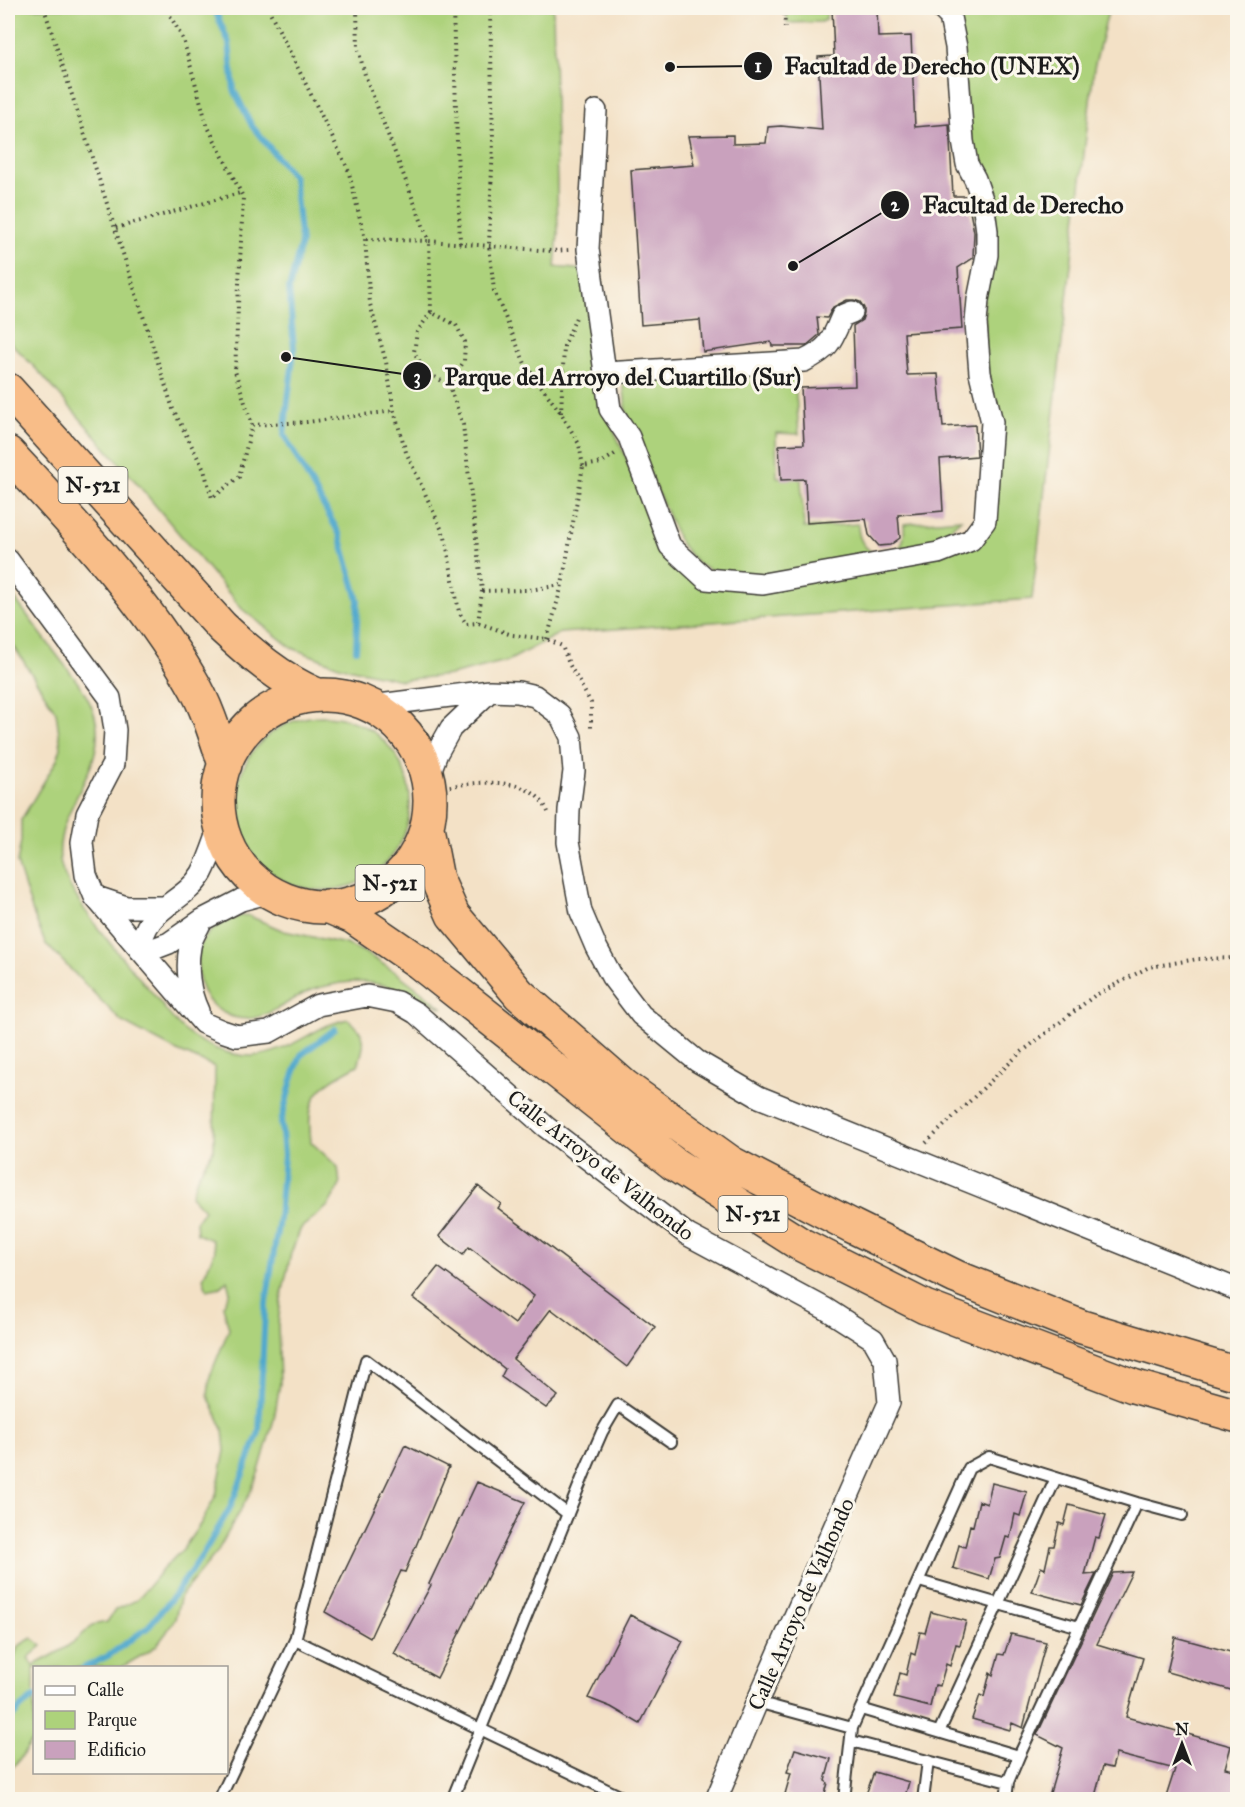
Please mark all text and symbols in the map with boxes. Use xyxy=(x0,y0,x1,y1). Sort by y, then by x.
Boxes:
callout: Facultad de Derecho (UNEX) xyxy=(743,45,1092,87)
text: Facultad de Derecho (UNEX) xyxy=(784,51,1080,81)
text: 1 xyxy=(754,55,762,77)
callout: Facultad de Derecho xyxy=(880,184,1135,226)
text: Facultad de Derecho xyxy=(922,190,1124,220)
text: 2 xyxy=(891,194,901,216)
callout: Parque del Arroyo del Cuartillo (Sur) xyxy=(402,355,813,397)
text: Parque del Arroyo del Cuartillo (Sur) xyxy=(445,362,801,392)
text: 3 xyxy=(413,366,421,389)
road number: N-521 xyxy=(58,467,128,503)
road number: N-521 xyxy=(356,865,424,901)
street label: Calle Arroyo de Valhondo xyxy=(502,1084,700,1246)
road number: N-521 xyxy=(718,1196,788,1232)
street label: Calle Arroyo de Valhondo xyxy=(742,1494,860,1714)
legend xyxy=(33,1666,228,1774)
text: Calle xyxy=(87,1679,124,1701)
text: Parque xyxy=(87,1709,137,1732)
north arrow xyxy=(1152,1714,1212,1774)
text: N xyxy=(1175,1720,1189,1739)
text: Edificio xyxy=(87,1739,146,1761)

